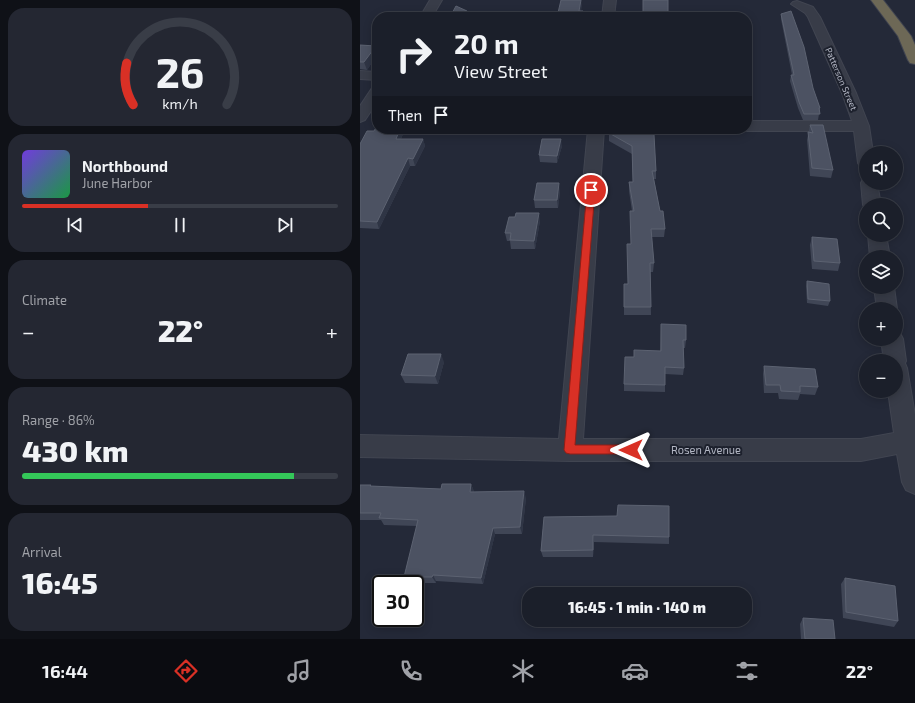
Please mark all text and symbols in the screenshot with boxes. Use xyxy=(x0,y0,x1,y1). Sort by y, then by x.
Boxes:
text: 20 m xyxy=(454,26,519,60)
icon: right xyxy=(388,28,440,80)
text: 26 xyxy=(156,46,204,96)
street label: Patterson Street xyxy=(823,46,860,113)
text: View Street xyxy=(454,60,548,82)
text: km/h xyxy=(162,95,198,112)
icon: arrive xyxy=(430,104,452,126)
text: Then xyxy=(388,106,422,124)
map controls xyxy=(859,146,903,398)
button: sound xyxy=(859,146,903,190)
text: Northbound xyxy=(82,157,168,175)
pin xyxy=(574,173,608,207)
text: June Harbor xyxy=(82,175,152,191)
icon: arrive xyxy=(580,179,602,201)
button: search xyxy=(859,198,903,242)
icon: previous xyxy=(64,214,86,236)
icon: pause xyxy=(169,214,191,236)
icon: next xyxy=(274,214,296,236)
button: layers xyxy=(859,250,903,294)
text: Climate xyxy=(22,292,67,308)
button: + xyxy=(859,302,903,346)
text: 22° xyxy=(158,312,203,348)
text: − xyxy=(22,318,35,344)
text: + xyxy=(326,318,338,344)
button: − xyxy=(859,354,903,398)
text: Range · 86% xyxy=(22,412,95,428)
position arrow xyxy=(610,429,652,471)
text: 430 km xyxy=(22,432,129,468)
street label: Rosen Avenue xyxy=(671,443,741,456)
text: Arrival xyxy=(22,544,62,560)
text: 16:45 xyxy=(22,564,98,600)
speed limit sign: 30 xyxy=(372,575,424,627)
text: 16:45 · 1 min · 140 m xyxy=(568,598,706,616)
icon: directions xyxy=(172,657,200,685)
icon: music xyxy=(285,657,313,685)
icon: phone xyxy=(397,657,425,685)
icon: climate xyxy=(509,657,537,685)
icon: car xyxy=(621,657,649,685)
icon: filters xyxy=(733,657,761,685)
text: 16:44 xyxy=(42,660,88,682)
text: 22° xyxy=(846,660,873,682)

